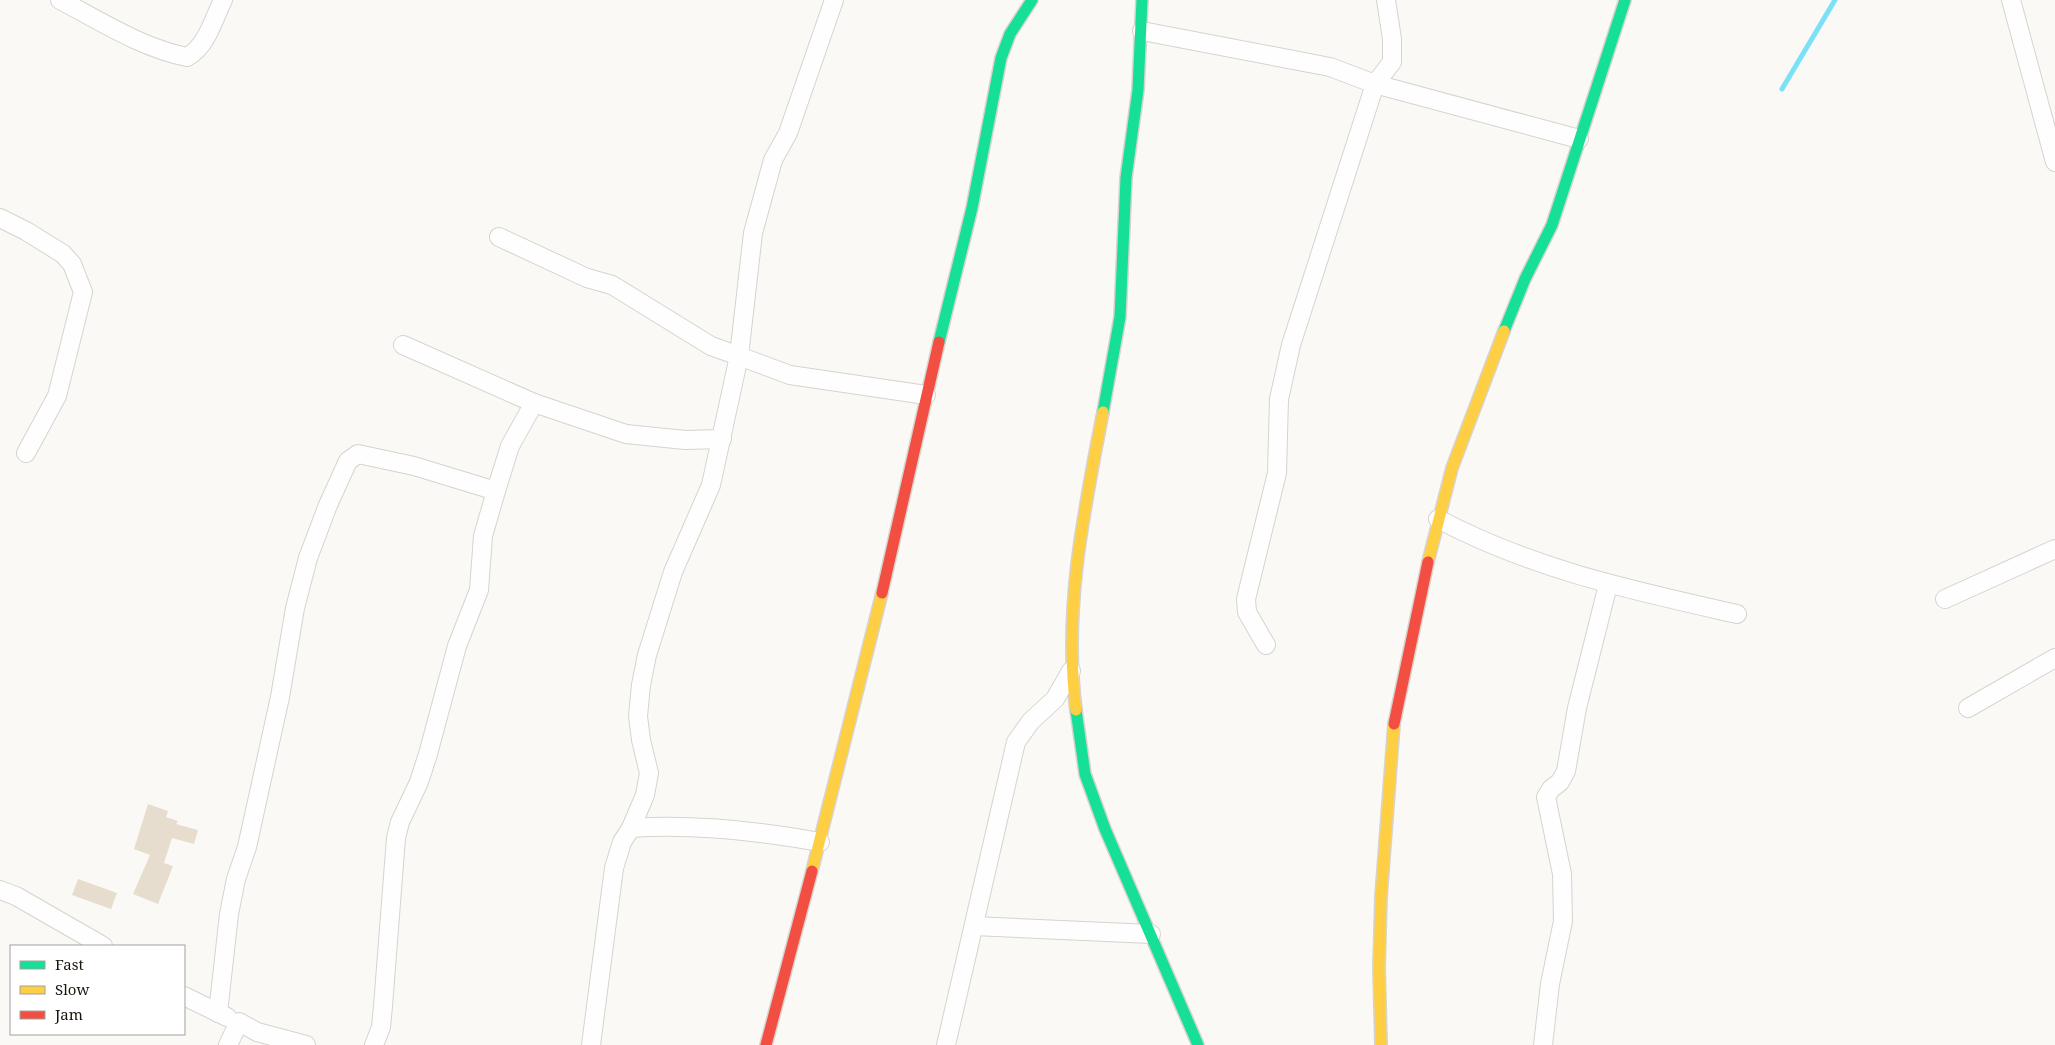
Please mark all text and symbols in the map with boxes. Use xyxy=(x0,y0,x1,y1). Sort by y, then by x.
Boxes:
legend xyxy=(10,945,185,1035)
text: Fast xyxy=(55,954,84,974)
text: Slow xyxy=(55,979,89,999)
text: Jam xyxy=(54,1004,83,1024)

